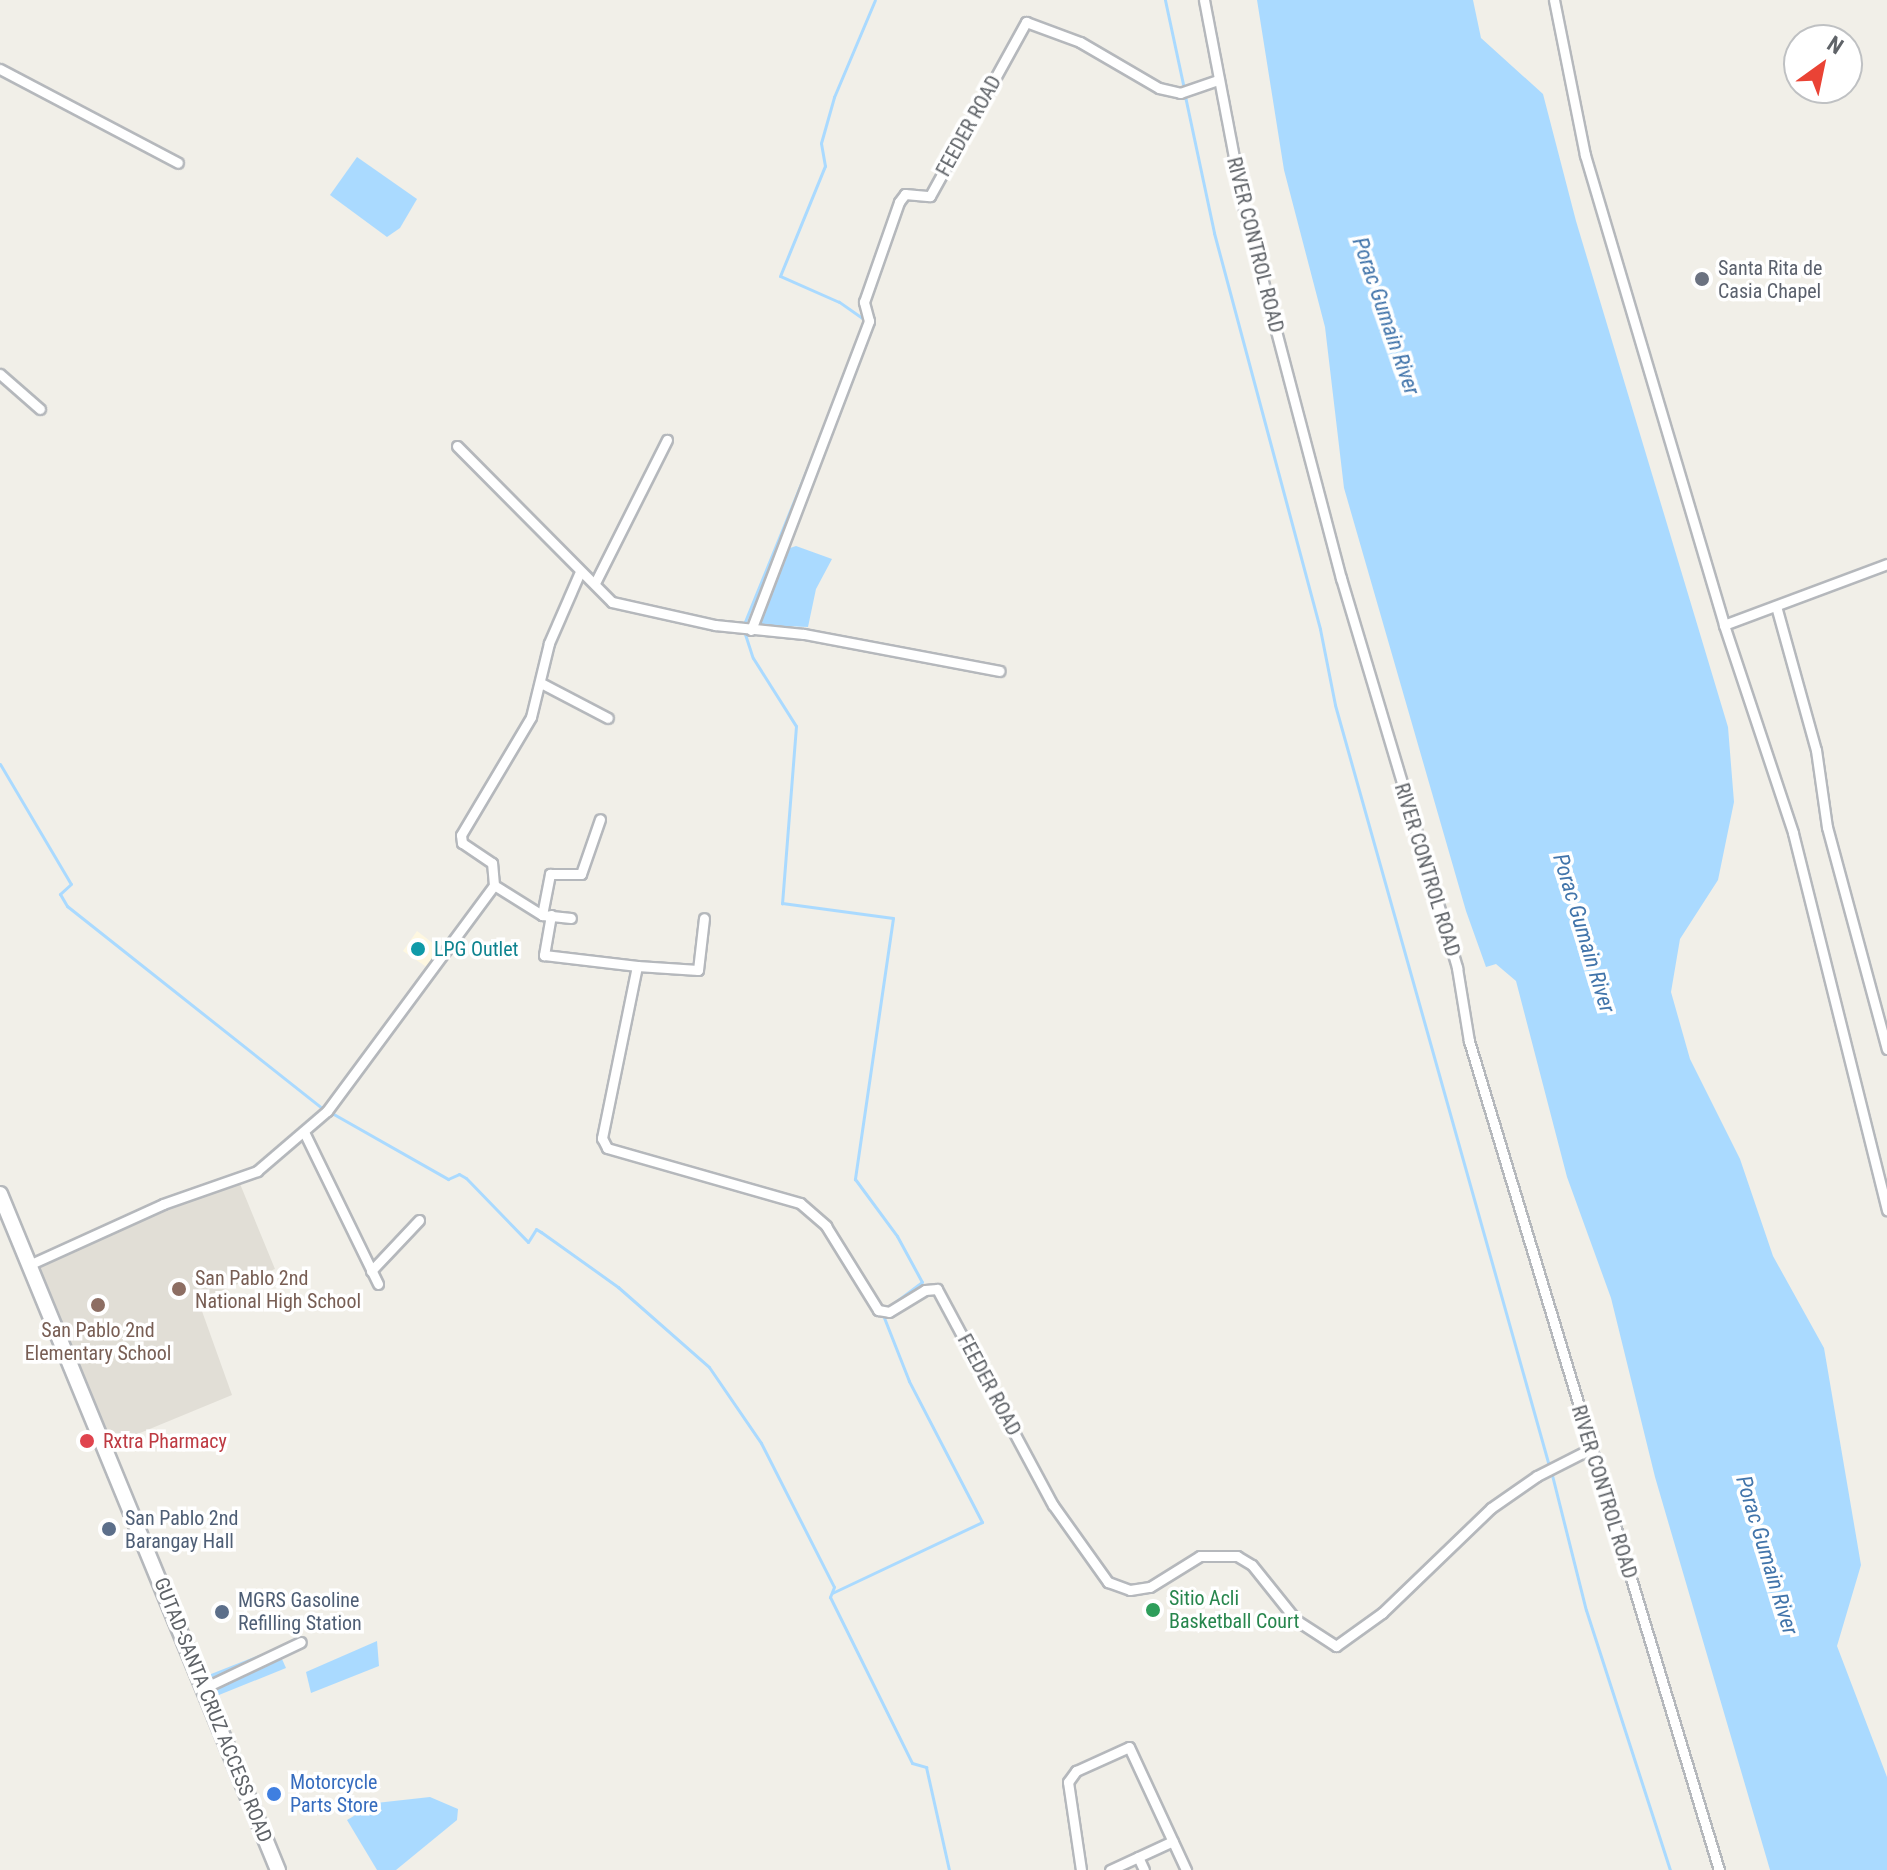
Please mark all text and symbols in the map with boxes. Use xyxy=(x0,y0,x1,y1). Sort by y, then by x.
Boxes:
north arrow xyxy=(1783,24,1863,104)
text: N xyxy=(1823,31,1848,59)
street label: FEEDER ROAD xyxy=(931,71,1007,181)
street label: RIVER CONTROL ROAD xyxy=(1222,155,1288,335)
water label: Porac Gumain River xyxy=(1347,234,1425,398)
place label: Santa Rita de Casia Chapel xyxy=(1718,256,1822,303)
marker: Santa Rita de Casia Chapel xyxy=(1693,270,1711,288)
street label: RIVER CONTROL ROAD xyxy=(1389,780,1465,960)
water label: Porac Gumain River xyxy=(1547,850,1621,1016)
place label: LPG Outlet xyxy=(434,937,518,961)
marker: LPG Outlet xyxy=(409,940,427,958)
place label: San Pablo 2nd National High School xyxy=(195,1266,361,1313)
marker: San Pablo 2nd National High School xyxy=(170,1280,188,1298)
marker: San Pablo 2nd Elementary School xyxy=(89,1296,107,1314)
place label: San Pablo 2nd Elementary School xyxy=(25,1318,171,1365)
street label: FEEDER ROAD xyxy=(952,1330,1026,1440)
street label: RIVER CONTROL ROAD xyxy=(1566,1402,1642,1582)
place label: Rxtra Pharmacy xyxy=(103,1429,227,1453)
marker: Rxtra Pharmacy xyxy=(78,1432,96,1450)
water label: Porac Gumain River xyxy=(1730,1472,1804,1638)
place label: San Pablo 2nd Barangay Hall xyxy=(125,1506,238,1553)
marker: San Pablo 2nd Barangay Hall xyxy=(100,1520,118,1538)
street label: GUTAD-SANTA CRUZ ACCESS ROAD xyxy=(149,1574,277,1846)
place label: Sitio Acli Basketball Court xyxy=(1169,1586,1299,1633)
place label: MGRS Gasoline Refilling Station xyxy=(238,1588,362,1635)
marker: Sitio Acli Basketball Court xyxy=(1144,1601,1162,1619)
marker: MGRS Gasoline Refilling Station xyxy=(213,1603,231,1621)
place label: Motorcycle Parts Store xyxy=(290,1770,378,1817)
marker: Motorcycle Parts Store xyxy=(265,1785,283,1803)

